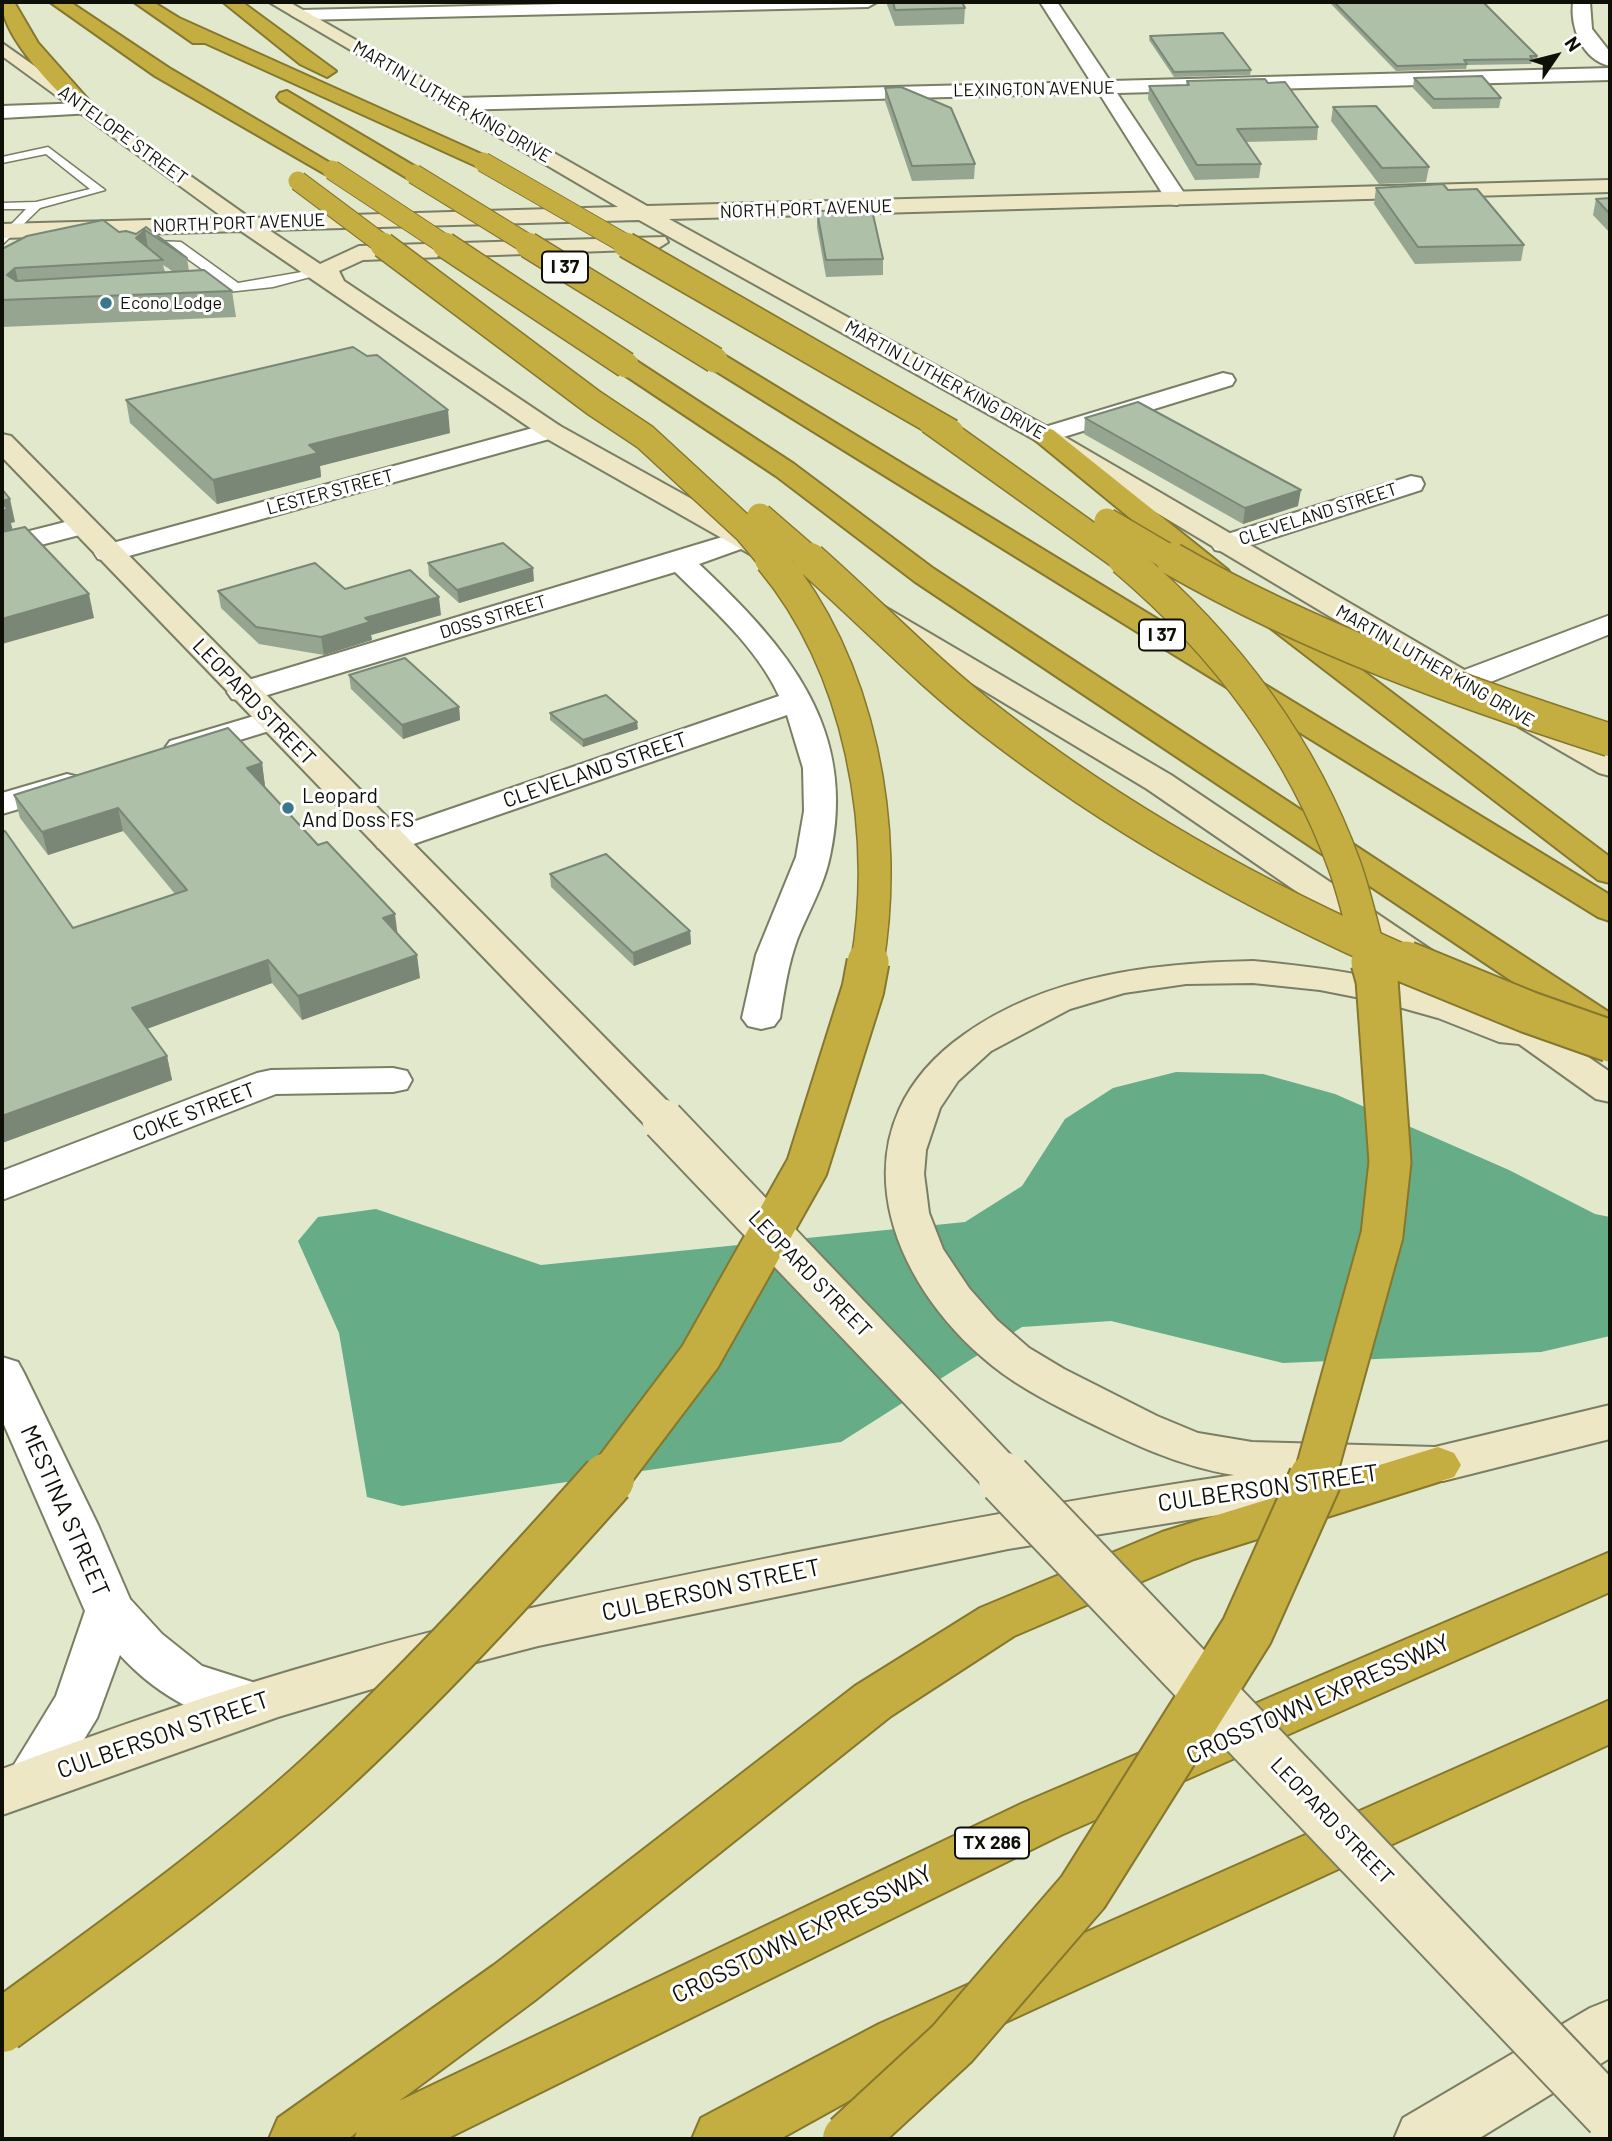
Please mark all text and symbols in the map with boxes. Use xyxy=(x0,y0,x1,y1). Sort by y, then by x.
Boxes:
north arrow xyxy=(1521,21,1591,91)
text: N xyxy=(1561,32,1587,55)
street label: MARTIN LUTHER KING DRIVE xyxy=(349,36,555,168)
street label: LEXINGTON AVENUE xyxy=(953,77,1115,101)
street label: ANTELOPE STREET xyxy=(54,81,192,189)
street label: NORTH PORT AVENUE xyxy=(719,195,893,223)
street label: NORTH PORT AVENUE xyxy=(152,209,326,237)
road number: I 37 xyxy=(542,252,588,282)
place label: Econo Lodge xyxy=(120,292,222,314)
marker: Econo Lodge xyxy=(98,295,114,311)
street label: MARTIN LUTHER KING DRIVE xyxy=(841,316,1049,444)
street label: LESTER STREET xyxy=(264,465,396,519)
street label: CLEVELAND STREET xyxy=(1236,478,1400,550)
street label: DOSS STREET xyxy=(437,591,549,643)
street label: MARTIN LUTHER KING DRIVE xyxy=(1332,600,1538,732)
road number: I 37 xyxy=(1139,620,1185,650)
street label: LEOPARD STREET xyxy=(187,633,321,771)
street label: CLEVELAND STREET xyxy=(500,727,690,813)
place label: Leopard And Doss FS xyxy=(302,783,414,833)
marker: Leopard And Doss FS xyxy=(280,800,296,816)
street label: COKE STREET xyxy=(129,1077,259,1147)
street label: LEOPARD STREET xyxy=(743,1205,877,1343)
street label: MESTINA STREET xyxy=(14,1421,116,1601)
street label: CULBERSON STREET xyxy=(1156,1458,1380,1518)
street label: CULBERSON STREET xyxy=(599,1553,823,1627)
street label: CROSSTOWN EXPRESSWAY xyxy=(1182,1628,1454,1770)
street label: CULBERSON STREET xyxy=(53,1685,273,1785)
street label: LEOPARD STREET xyxy=(1265,1752,1399,1890)
road number: TX 286 xyxy=(955,1828,1029,1858)
street label: CROSSTOWN EXPRESSWAY xyxy=(667,1858,937,2010)

